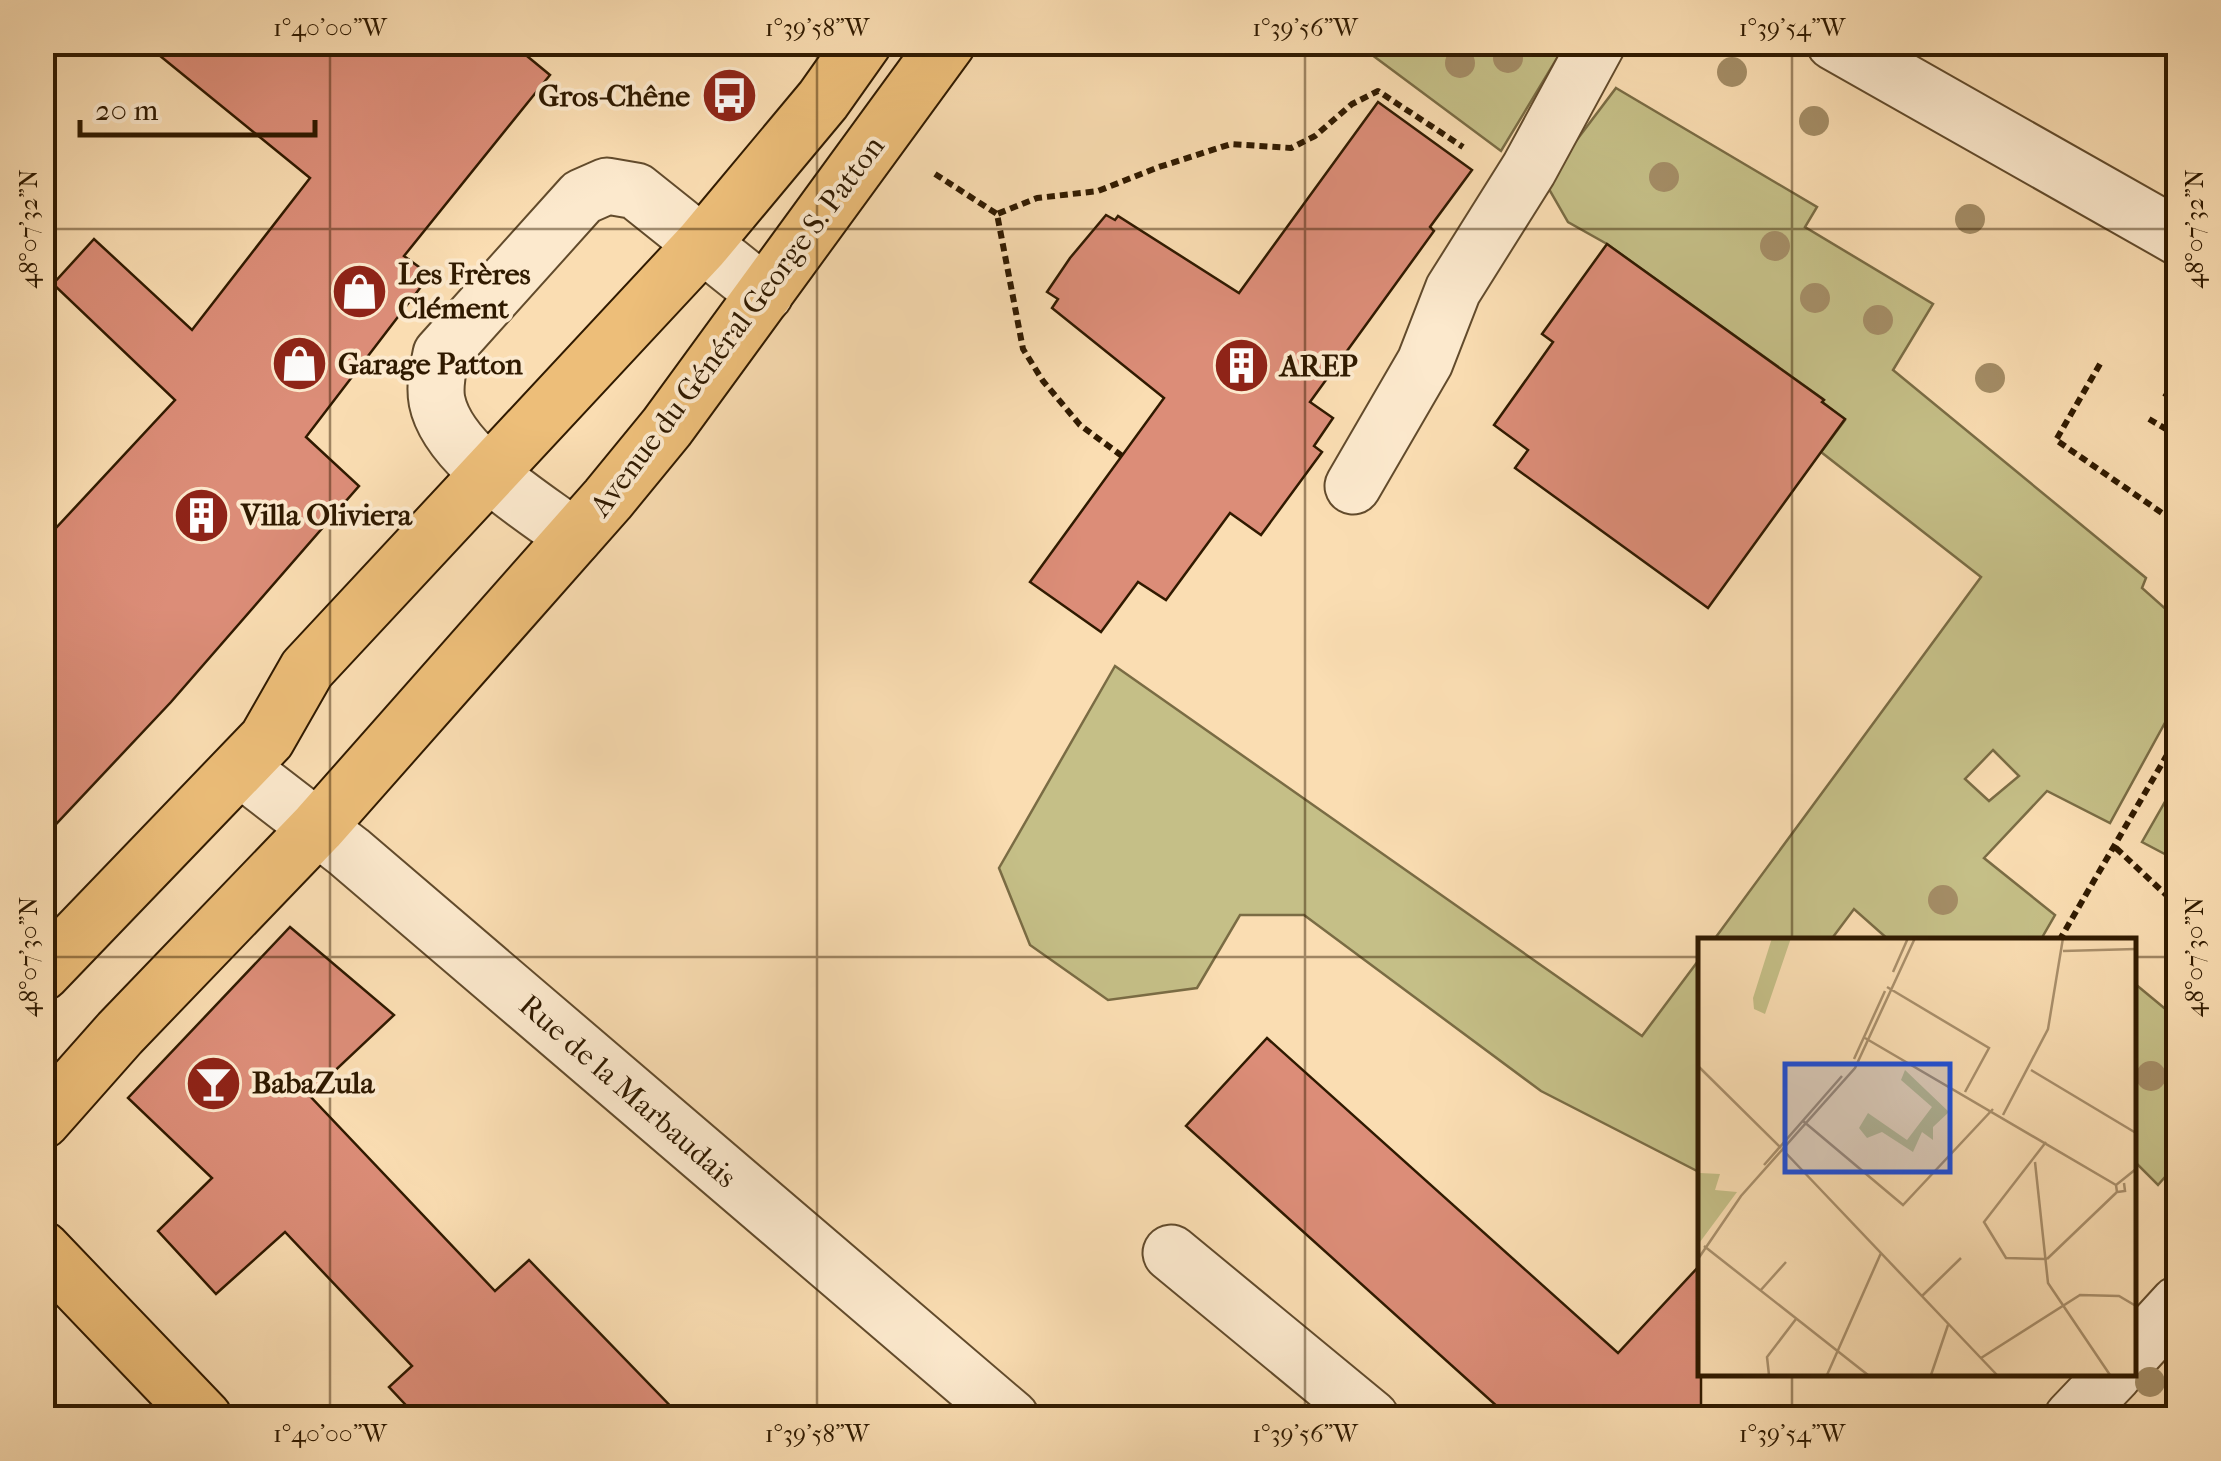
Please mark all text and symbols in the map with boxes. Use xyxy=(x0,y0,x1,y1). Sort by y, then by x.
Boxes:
text: 1°40'00"W xyxy=(273,13,388,42)
text: 1°39'58"W xyxy=(765,13,871,42)
text: 1°39'56"W xyxy=(1252,13,1359,42)
text: 1°39'54"W xyxy=(1739,13,1847,42)
bus stop icon: Gros-Chêne xyxy=(699,66,759,126)
scale bar xyxy=(80,75,315,137)
place label: Gros-Chêne xyxy=(538,79,690,114)
text: 20 m xyxy=(95,93,158,128)
street label: Avenue du Général George S. Patton xyxy=(582,129,892,524)
text: 48°07'32"N xyxy=(14,169,43,289)
text: 48°07'32"N xyxy=(2180,169,2209,289)
place label: Les Frères Clément xyxy=(398,257,531,326)
shop icon: Les Frères Clément xyxy=(329,261,389,321)
shop icon: Garage Patton xyxy=(269,334,329,394)
building icon: AREP xyxy=(1211,336,1271,396)
place label: Garage Patton xyxy=(338,347,523,382)
place label: AREP xyxy=(1278,349,1358,384)
building icon: Villa Oliviera xyxy=(172,485,232,545)
place label: Villa Oliviera xyxy=(240,498,413,533)
text: 48°07'30"N xyxy=(14,897,43,1017)
text: 48°07'30"N xyxy=(2180,897,2209,1017)
inset map xyxy=(1698,938,2136,1376)
street label: Rue de la Marbaudais xyxy=(512,988,743,1195)
bar icon: BabaZula xyxy=(183,1053,243,1113)
place label: BabaZula xyxy=(252,1066,375,1101)
text: 1°40'00"W xyxy=(273,1419,388,1448)
text: 1°39'58"W xyxy=(765,1419,871,1448)
text: 1°39'56"W xyxy=(1252,1419,1359,1448)
text: 1°39'54"W xyxy=(1739,1419,1847,1448)

